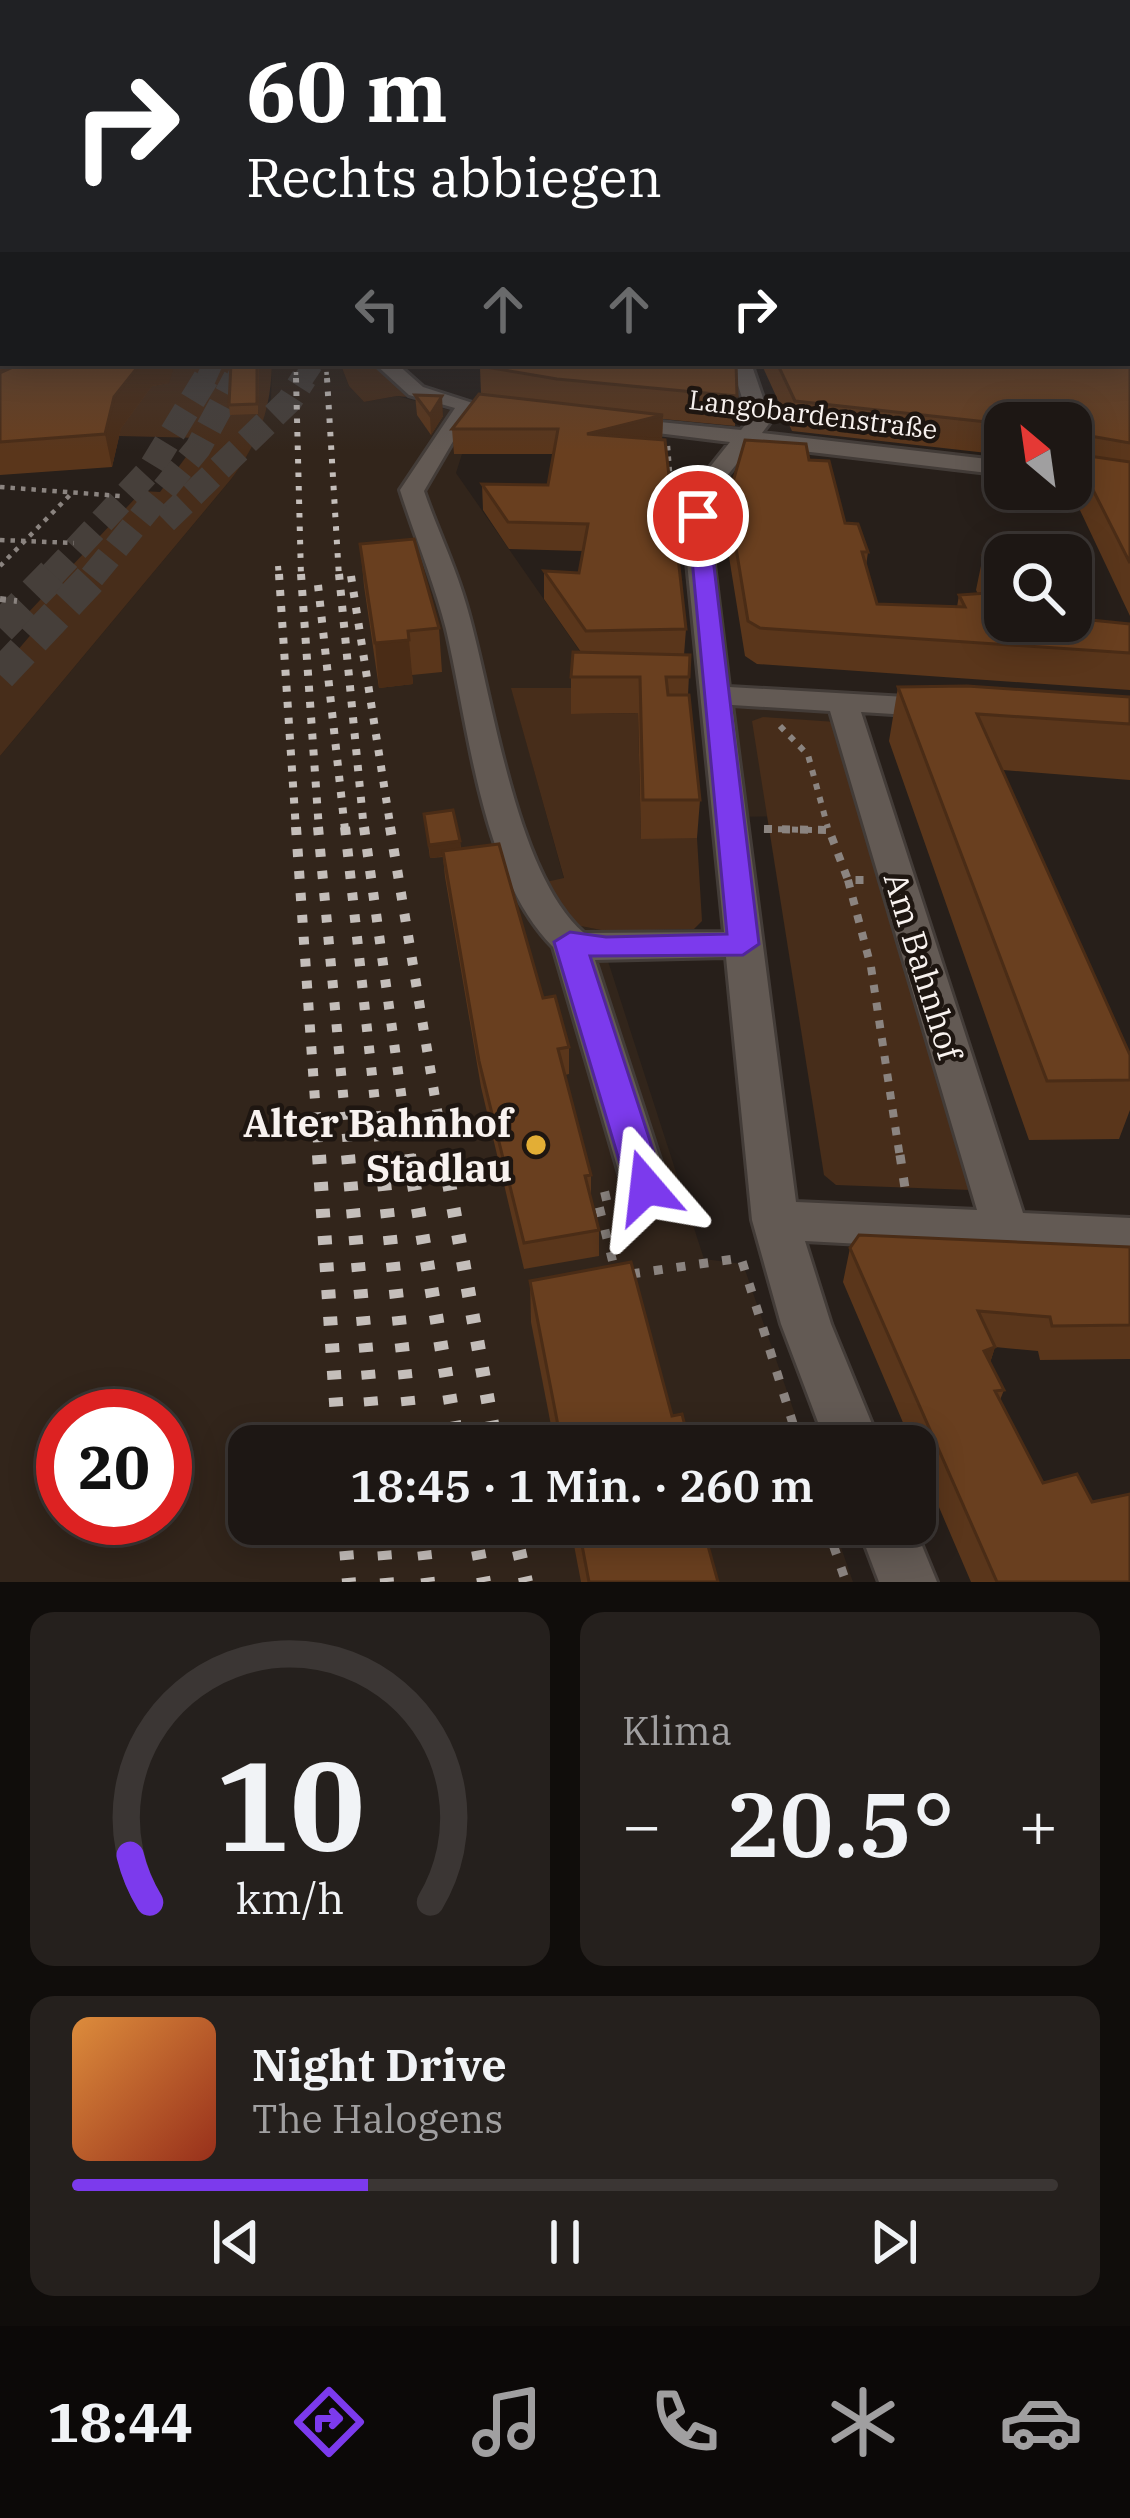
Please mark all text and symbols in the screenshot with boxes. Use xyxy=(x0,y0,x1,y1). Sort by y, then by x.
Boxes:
text: 60 m xyxy=(246,36,448,145)
icon: right xyxy=(48,48,204,204)
text: Rechts abbiegen xyxy=(246,142,662,212)
icon: left xyxy=(344,276,410,342)
icon: ahead xyxy=(470,276,536,342)
icon: ahead xyxy=(596,276,662,342)
icon: right xyxy=(722,276,788,342)
street label: Langobardenstraße xyxy=(687,381,939,446)
north arrow xyxy=(984,402,1092,510)
map controls xyxy=(984,402,1092,642)
pin xyxy=(647,465,749,567)
icon: arrive xyxy=(665,483,731,549)
button: search xyxy=(984,534,1092,642)
street label: Am Bahnhof xyxy=(875,867,973,1067)
place label: Alter Bahnhof Stadlau xyxy=(243,1097,515,1193)
position arrow xyxy=(583,1124,709,1250)
marker: Alter Bahnhof Stadlau xyxy=(523,1132,549,1158)
speed limit sign: 20 xyxy=(36,1389,192,1545)
text: 18:45 · 1 Min. · 260 m xyxy=(350,1456,814,1514)
text: Klima xyxy=(622,1705,732,1756)
text: 10 xyxy=(215,1723,365,1885)
text: 20.5° xyxy=(725,1765,955,1882)
text: − xyxy=(622,1781,662,1867)
text: + xyxy=(1018,1781,1058,1867)
text: km/h xyxy=(236,1870,344,1926)
text: Night Drive xyxy=(252,2035,507,2093)
text: The Halogens xyxy=(252,2093,503,2144)
icon: previous xyxy=(203,2209,269,2275)
icon: pause xyxy=(532,2209,598,2275)
icon: next xyxy=(861,2209,927,2275)
icon: directions xyxy=(287,2380,371,2464)
icon: music xyxy=(465,2380,549,2464)
icon: phone xyxy=(643,2380,727,2464)
icon: climate xyxy=(821,2380,905,2464)
icon: car xyxy=(999,2380,1083,2464)
text: 18:44 xyxy=(47,2387,193,2457)

